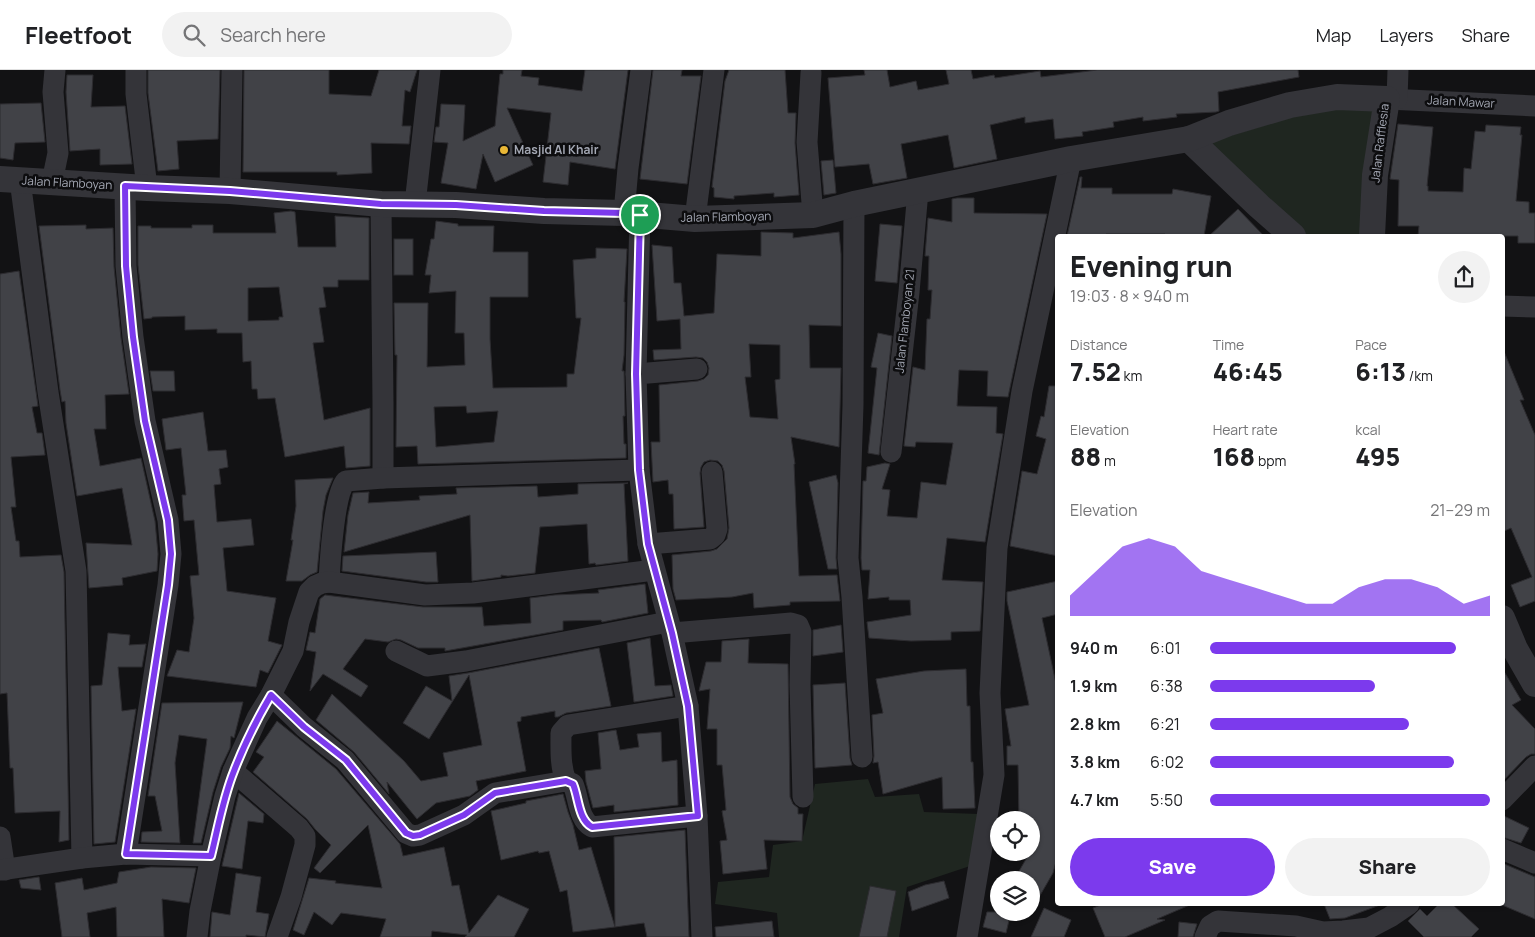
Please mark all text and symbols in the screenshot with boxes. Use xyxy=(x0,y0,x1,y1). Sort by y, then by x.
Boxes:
search box xyxy=(162,12,512,57)
text: Fleetfoot xyxy=(25,18,132,51)
icon: search xyxy=(180,21,208,49)
text: Search here xyxy=(220,22,326,48)
text: Map xyxy=(1316,23,1351,47)
text: Layers xyxy=(1379,23,1433,47)
text: Share xyxy=(1461,23,1510,47)
street label: Jalan Mawar xyxy=(1427,91,1496,112)
street label: Jalan Rafflesia xyxy=(1366,102,1393,183)
place label: Masjid Al Khair xyxy=(514,141,599,158)
marker: Masjid Al Khair xyxy=(498,144,510,156)
street label: Jalan Flamboyan xyxy=(21,172,113,193)
pin xyxy=(619,194,661,236)
icon: arrive xyxy=(626,201,654,229)
street label: Jalan Flamboyan xyxy=(680,207,772,226)
text: Evening run xyxy=(1070,247,1233,285)
button: share xyxy=(1438,251,1490,303)
street label: Jalan Flamboyan 21 xyxy=(891,268,918,374)
text: 19:03 · 8 × 940 m xyxy=(1070,285,1189,307)
text: Distance xyxy=(1070,335,1127,354)
text: Time xyxy=(1213,335,1244,354)
text: Pace xyxy=(1355,335,1387,354)
text: 7.52 xyxy=(1070,354,1121,389)
text: 46:45 xyxy=(1213,354,1283,389)
text: 6:13 xyxy=(1355,354,1406,389)
text: km xyxy=(1121,366,1142,385)
text: /km xyxy=(1406,366,1433,385)
text: Elevation xyxy=(1070,420,1129,439)
text: Heart rate xyxy=(1213,420,1278,439)
text: kcal xyxy=(1355,420,1381,439)
text: 88 xyxy=(1070,439,1101,474)
text: 168 xyxy=(1213,439,1255,474)
text: 495 xyxy=(1355,439,1400,474)
text: m xyxy=(1101,451,1116,470)
text: bpm xyxy=(1255,451,1286,470)
text: Elevation xyxy=(1070,499,1138,521)
text: 21–29 m xyxy=(1430,499,1490,521)
text: 940 m xyxy=(1070,637,1118,659)
text: 6:01 xyxy=(1150,637,1181,659)
text: 1.9 km xyxy=(1070,675,1117,697)
text: 6:38 xyxy=(1150,675,1183,697)
text: 2.8 km xyxy=(1070,713,1120,735)
text: 6:21 xyxy=(1150,713,1180,735)
text: 3.8 km xyxy=(1070,751,1120,773)
text: 6:02 xyxy=(1150,751,1184,773)
text: 4.7 km xyxy=(1070,789,1119,811)
text: 5:50 xyxy=(1150,789,1183,811)
map controls xyxy=(990,811,1040,921)
button: locate xyxy=(990,811,1040,861)
button: Save xyxy=(1070,838,1275,896)
button: Share xyxy=(1285,838,1490,896)
button: layers xyxy=(990,871,1040,921)

